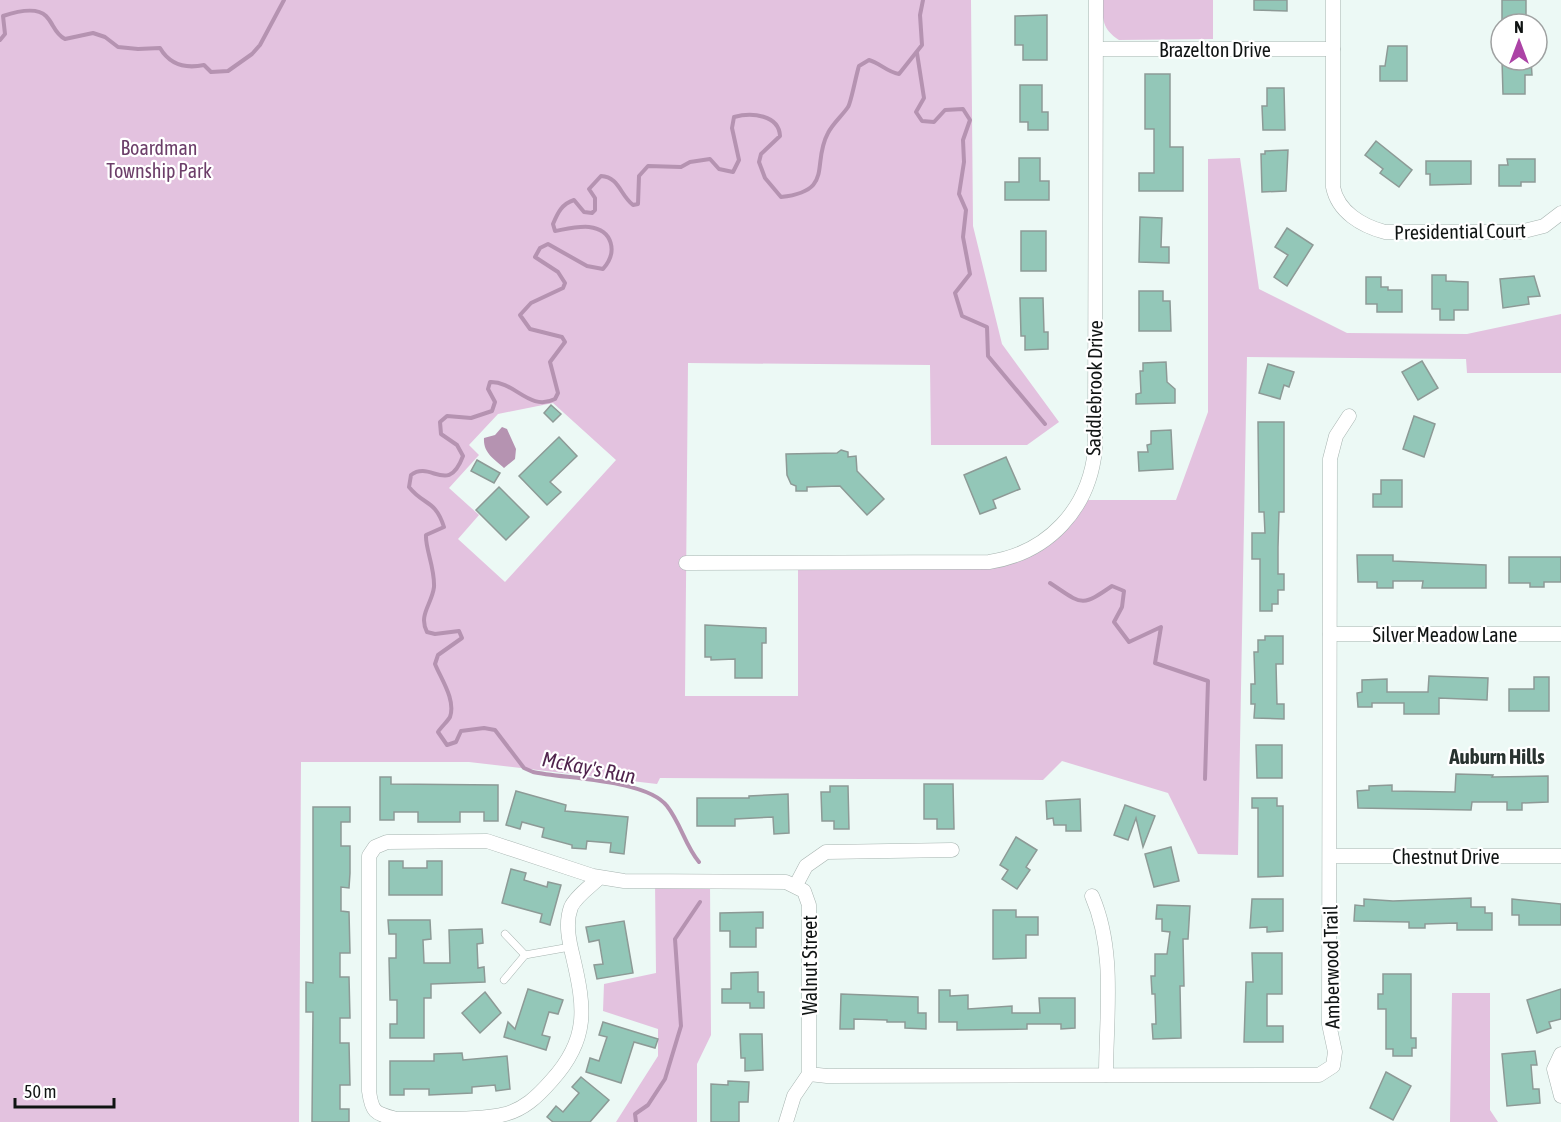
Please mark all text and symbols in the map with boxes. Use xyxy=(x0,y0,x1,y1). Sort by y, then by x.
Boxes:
north arrow xyxy=(1489,12,1549,72)
text: N xyxy=(1514,18,1524,36)
street label: Brazelton Drive xyxy=(1159,38,1271,61)
park label: Boardman Township Park xyxy=(106,136,212,182)
street label: Presidential Court xyxy=(1394,218,1526,244)
street label: Saddlebrook Drive xyxy=(1081,320,1107,456)
street label: Silver Meadow Lane xyxy=(1373,623,1517,646)
district label: Auburn Hills xyxy=(1448,744,1545,768)
water label: McKay's Run xyxy=(540,746,638,788)
street label: Chestnut Drive xyxy=(1392,845,1500,868)
street label: Amberwood Trail xyxy=(1318,904,1344,1029)
street label: Walnut Street xyxy=(798,915,821,1015)
scale bar xyxy=(15,1071,114,1109)
text: 50 m xyxy=(24,1081,56,1102)

